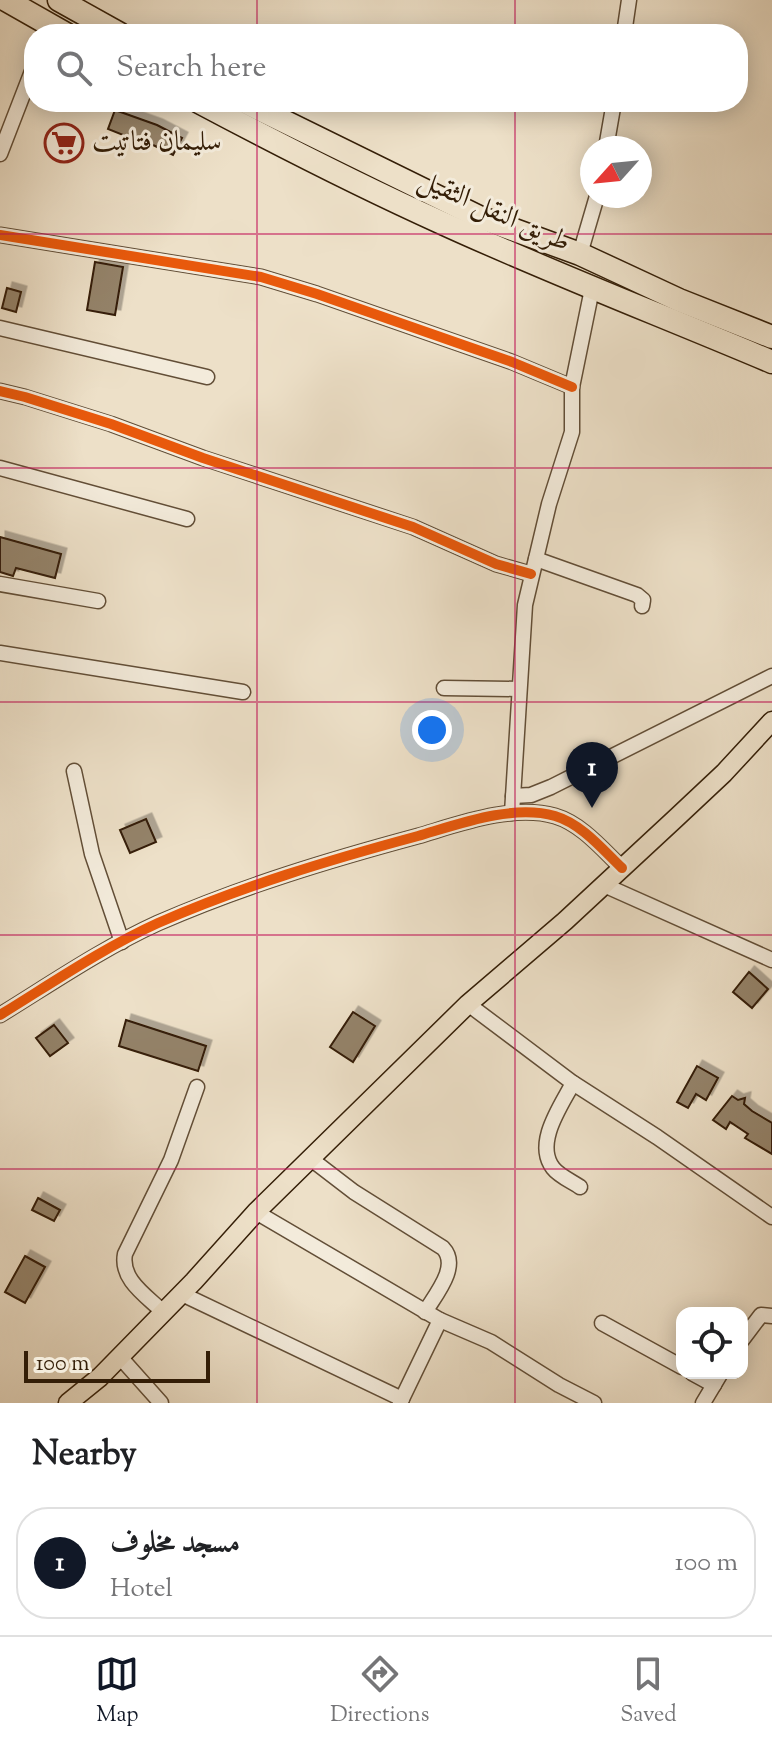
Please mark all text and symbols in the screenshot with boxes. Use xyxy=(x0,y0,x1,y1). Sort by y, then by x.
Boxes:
search box xyxy=(24,24,748,112)
icon: search xyxy=(52,46,96,90)
text: Search here xyxy=(116,47,266,90)
supermarket icon: سليمان فتاتيت xyxy=(43,122,85,164)
place label: سليمان فتاتيت xyxy=(92,123,222,163)
north arrow xyxy=(580,136,652,208)
street label: طريق النقل الثقيل xyxy=(411,161,577,263)
your location xyxy=(412,710,452,750)
pin: 1 xyxy=(566,742,618,808)
map controls xyxy=(676,1307,748,1379)
button: locate xyxy=(676,1307,748,1379)
scale bar xyxy=(24,1347,210,1383)
text: 100 m xyxy=(36,1349,89,1381)
text: Nearby xyxy=(32,1431,137,1480)
text: مسجد مخلوف xyxy=(110,1523,240,1566)
text: 1 xyxy=(56,1545,64,1582)
text: 100 m xyxy=(675,1545,738,1582)
text: Hotel xyxy=(110,1571,173,1608)
tab: Map xyxy=(95,1652,139,1732)
tab: Directions xyxy=(330,1652,429,1732)
tab: Saved xyxy=(620,1652,677,1732)

